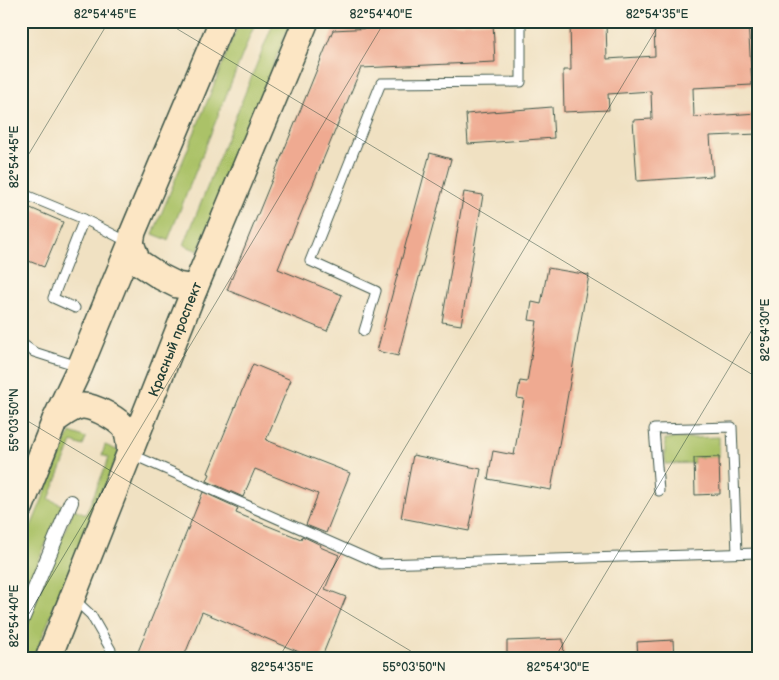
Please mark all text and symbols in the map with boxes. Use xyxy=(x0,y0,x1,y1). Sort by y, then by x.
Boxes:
text: 82°54'45"E xyxy=(74,7,136,22)
text: 82°54'40"E xyxy=(350,7,413,22)
text: 82°54'35"E xyxy=(626,7,688,22)
text: 82°54'45"E xyxy=(7,126,22,188)
street label: Красный проспект xyxy=(144,279,205,399)
text: 82°54'30"E xyxy=(758,298,773,361)
text: 55°03'50"N xyxy=(7,388,22,452)
text: 82°54'40"E xyxy=(7,584,22,647)
text: 82°54'35"E xyxy=(251,660,313,675)
text: 55°03'50"N xyxy=(382,660,446,675)
text: 82°54'30"E xyxy=(527,660,590,675)

